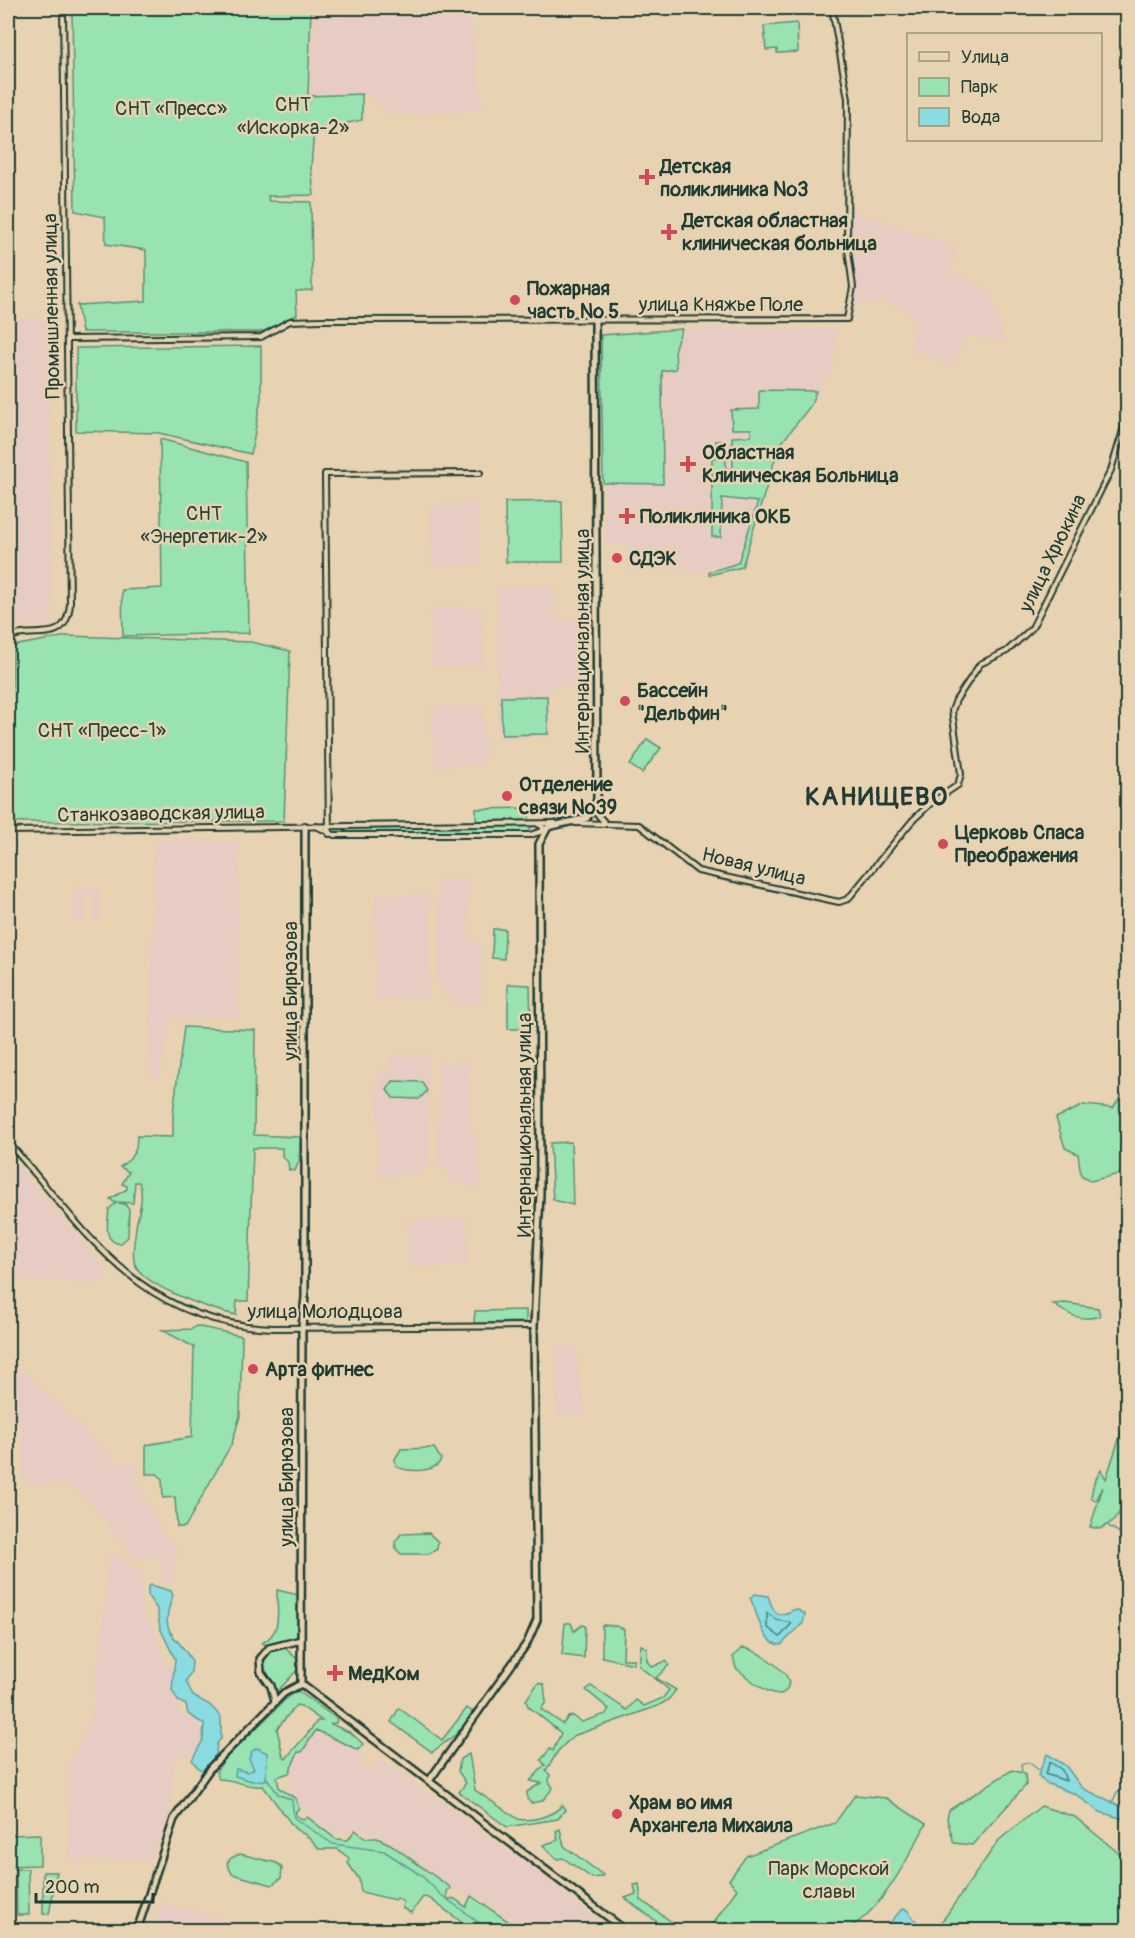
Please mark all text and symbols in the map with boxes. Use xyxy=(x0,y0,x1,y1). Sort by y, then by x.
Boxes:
legend xyxy=(907,33,1102,141)
text: Улица xyxy=(961,46,1009,69)
text: Парк xyxy=(961,76,998,99)
park label: СНТ «Искорка-2» xyxy=(237,92,349,140)
park label: СНТ «Пресс» xyxy=(115,96,227,121)
text: Вода xyxy=(961,106,1000,129)
place label: Детская поликлиника №3 xyxy=(659,154,808,202)
marker: Детская поликлиника №3 xyxy=(638,168,656,186)
place label: Детская областная клиническая больница xyxy=(681,208,877,256)
street label: Промышленная улица xyxy=(37,213,66,399)
marker: Детская областная клиническая больница xyxy=(660,223,678,241)
place label: Пожарная часть № 5 xyxy=(527,276,619,324)
street label: улица Княжье Поле xyxy=(638,292,803,317)
marker: Пожарная часть № 5 xyxy=(508,293,522,307)
place label: Областная Клиническая Больница xyxy=(702,440,898,488)
marker: Областная Клиническая Больница xyxy=(679,455,697,473)
street label: улица Хрюкина xyxy=(1013,490,1092,617)
park label: СНТ «Энергетик-2» xyxy=(141,501,267,549)
place label: Поликлиника ОКБ xyxy=(640,504,791,529)
marker: Поликлиника ОКБ xyxy=(618,507,636,525)
street label: Интернациональная улица xyxy=(570,529,595,753)
place label: СДЭК xyxy=(629,546,677,571)
marker: СДЭК xyxy=(610,551,624,565)
place label: Бассейн "Дельфин" xyxy=(637,678,728,726)
marker: Бассейн "Дельфин" xyxy=(618,694,632,708)
park label: СНТ «Пресс-1» xyxy=(38,718,166,743)
place label: Отделение связи №39 xyxy=(518,772,617,820)
district label: КАНИЩЕВО xyxy=(805,781,949,813)
marker: Отделение связи №39 xyxy=(500,789,514,803)
street label: Станкозаводская улица xyxy=(57,799,265,828)
place label: Церковь Спаса Преображения xyxy=(955,820,1084,868)
marker: Церковь Спаса Преображения xyxy=(936,837,950,851)
street label: Новая улица xyxy=(699,842,808,891)
street label: улица Бирюзова xyxy=(278,921,303,1062)
street label: Интернациональная улица xyxy=(512,1013,537,1237)
street label: улица Молодцова xyxy=(247,1299,402,1324)
place label: Арта фитнес xyxy=(265,1357,374,1382)
marker: Арта фитнес xyxy=(246,1362,260,1376)
street label: улица Бирюзова xyxy=(274,1407,299,1548)
place label: МедКом xyxy=(348,1661,420,1686)
marker: МедКом xyxy=(326,1664,344,1682)
place label: Храм во имя Архангела Михаила xyxy=(629,1790,793,1838)
marker: Храм во имя Архангела Михаила xyxy=(610,1807,624,1821)
park label: Парк Морской славы xyxy=(769,1856,889,1904)
scale bar xyxy=(36,1866,153,1904)
text: 200 m xyxy=(45,1876,100,1899)

